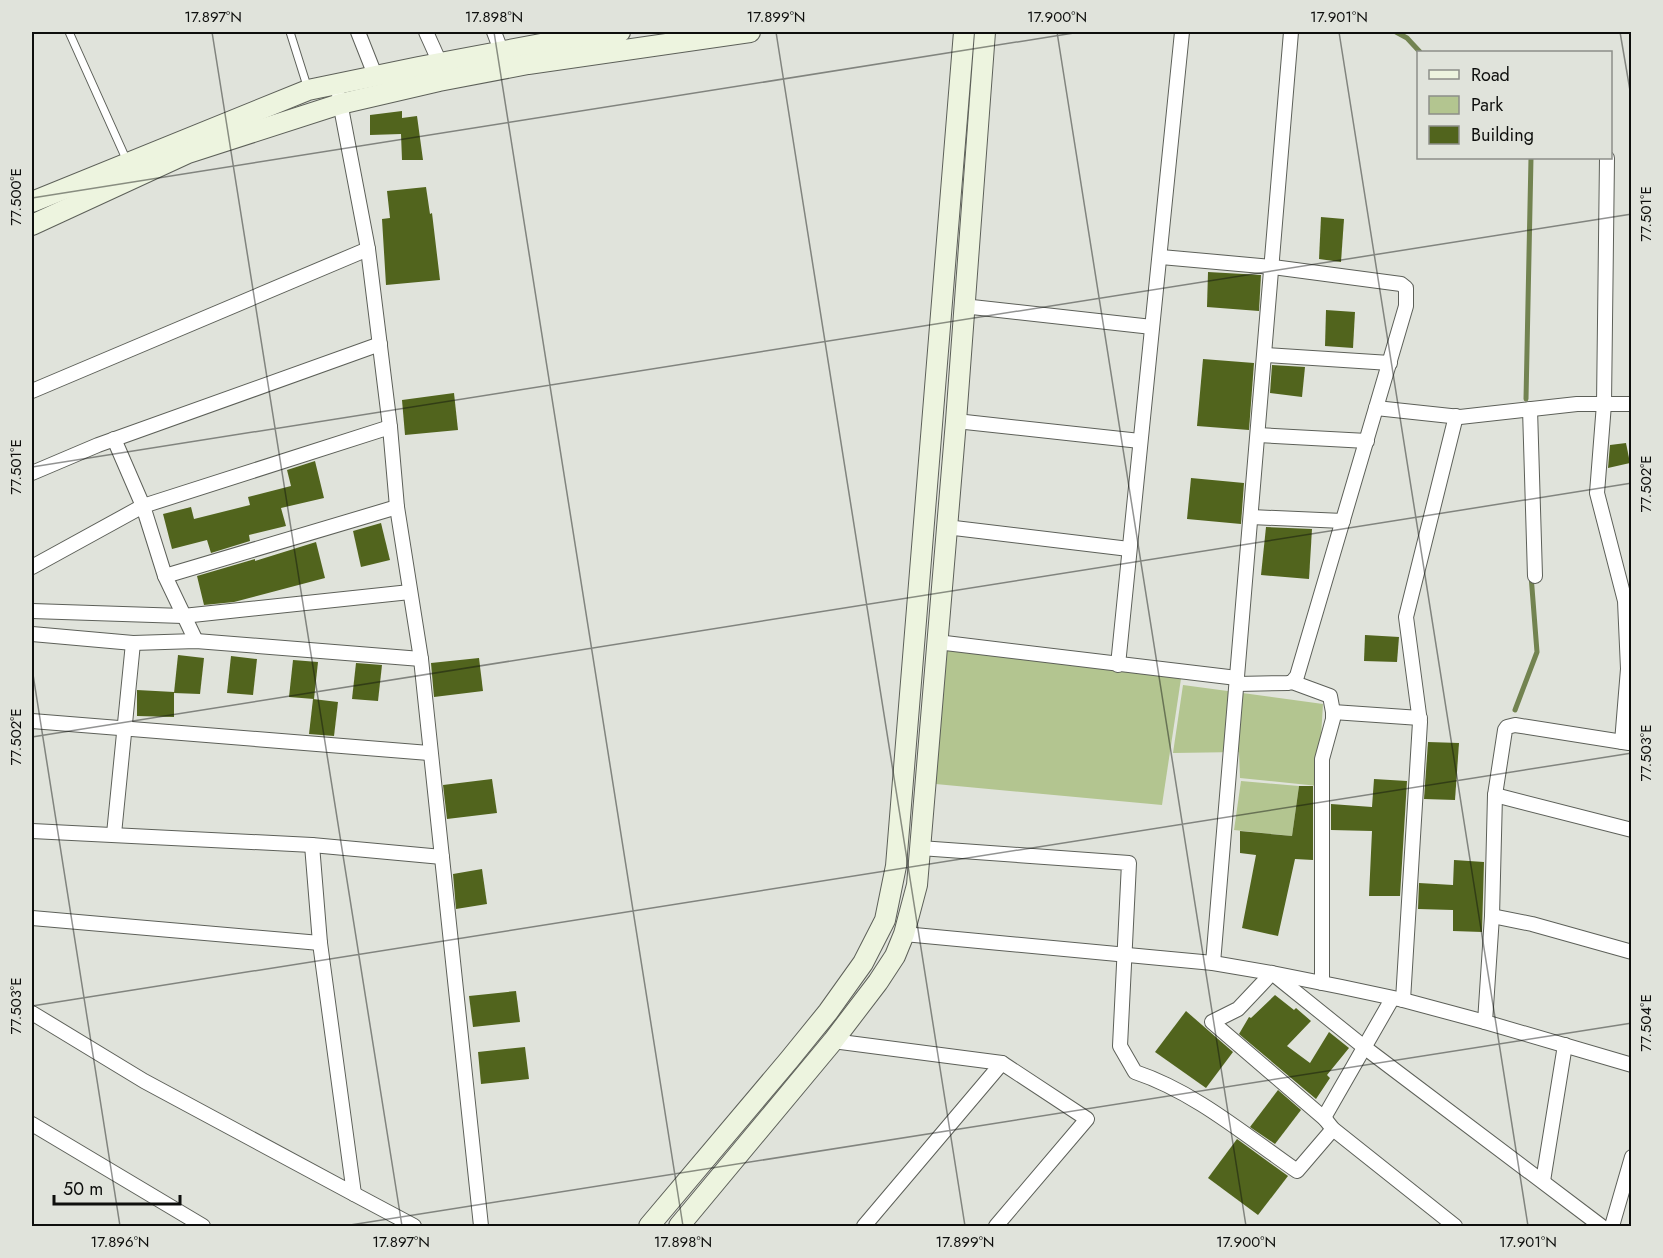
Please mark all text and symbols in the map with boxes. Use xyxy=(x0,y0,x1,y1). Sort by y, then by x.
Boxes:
text: 17.897°N xyxy=(184,6,242,28)
text: 17.898°N xyxy=(465,6,523,28)
text: 17.899°N xyxy=(747,6,805,28)
text: 17.900°N xyxy=(1027,6,1087,28)
text: 17.901°N xyxy=(1310,6,1368,28)
legend xyxy=(1417,51,1612,159)
text: Road xyxy=(1471,62,1510,88)
text: Park xyxy=(1471,92,1503,118)
text: Building xyxy=(1471,122,1534,148)
text: 77.500°E xyxy=(5,168,27,226)
text: 77.501°E xyxy=(1635,186,1657,242)
text: 77.501°E xyxy=(5,439,27,495)
text: 77.502°E xyxy=(1635,455,1657,513)
text: 77.502°E xyxy=(5,708,27,766)
text: 77.503°E xyxy=(1635,725,1657,781)
text: 77.503°E xyxy=(5,978,27,1034)
text: 77.504°E xyxy=(1635,994,1657,1052)
scale bar xyxy=(54,1168,180,1206)
text: 50 m xyxy=(63,1176,103,1202)
text: 17.896°N xyxy=(91,1231,149,1253)
text: 17.897°N xyxy=(372,1231,430,1253)
text: 17.898°N xyxy=(654,1231,712,1253)
text: 17.899°N xyxy=(936,1231,994,1253)
text: 17.900°N xyxy=(1216,1231,1276,1253)
text: 17.901°N xyxy=(1499,1231,1557,1253)

